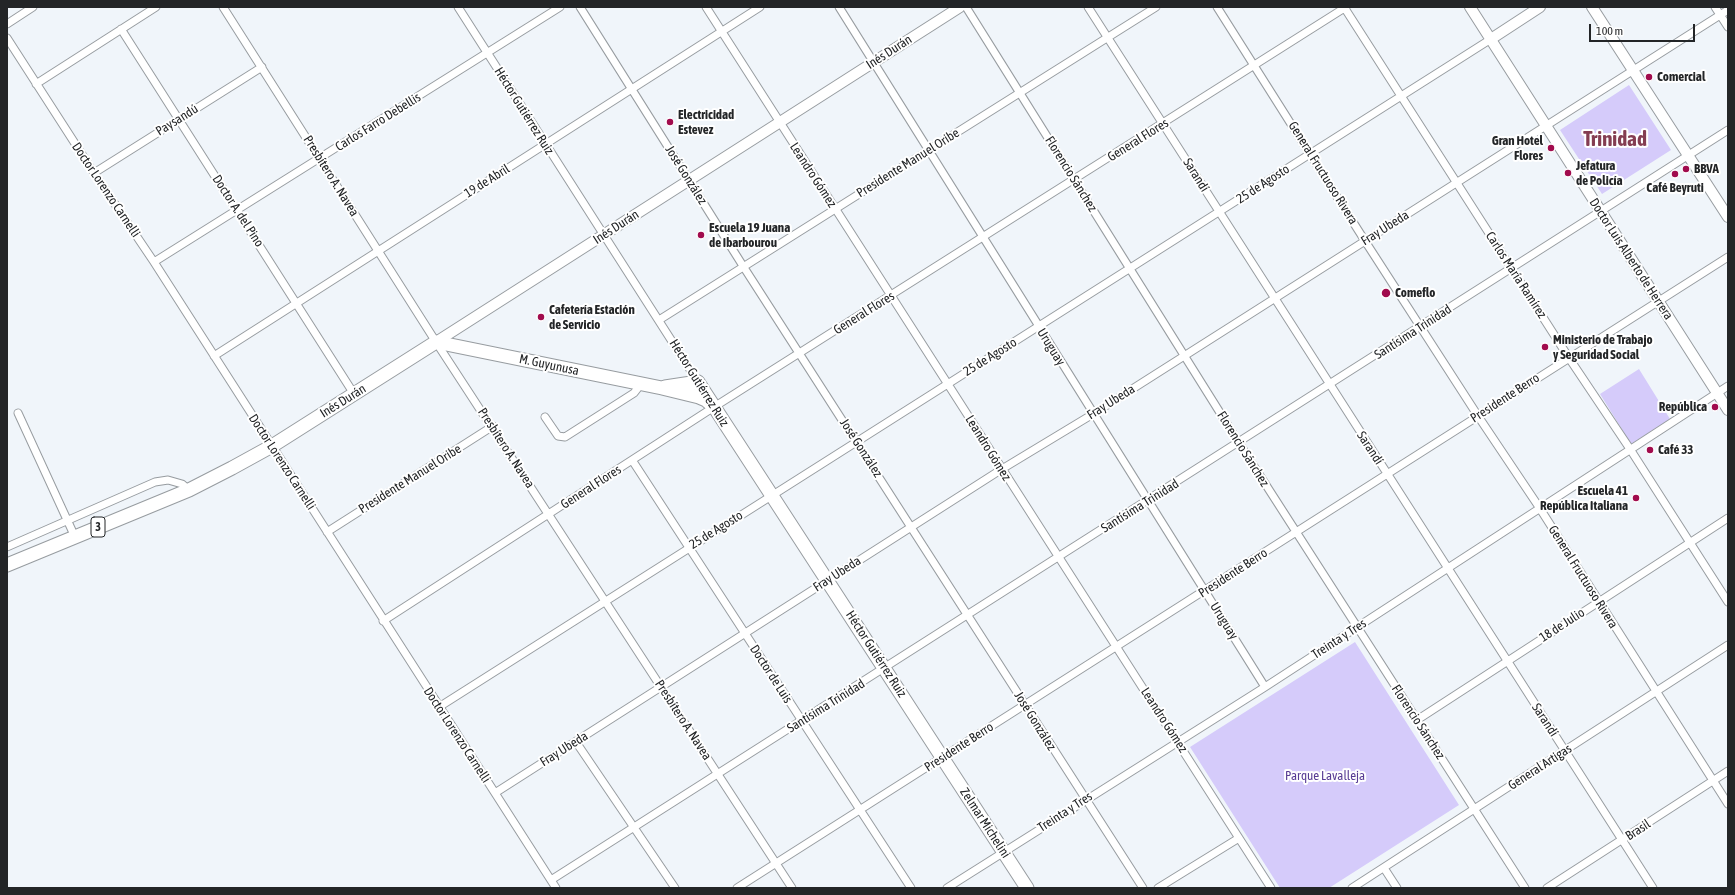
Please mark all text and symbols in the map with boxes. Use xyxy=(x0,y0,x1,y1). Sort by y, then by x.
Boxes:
scale bar xyxy=(1591,16,1697,42)
text: 100 m xyxy=(1596,24,1623,38)
street label: Inés Durán xyxy=(863,31,915,73)
street label: Héctor Gutiérrez Ruiz xyxy=(491,65,557,157)
place label: Comercial xyxy=(1657,69,1705,85)
marker: Comercial xyxy=(1644,72,1654,82)
street label: Carlos Farro Debellis xyxy=(332,89,424,155)
street label: Paysandú xyxy=(153,101,201,139)
place label: Electricidad Estevez xyxy=(678,107,734,138)
street label: General Flores xyxy=(1105,115,1171,165)
marker: Electricidad Estevez xyxy=(665,117,675,127)
street label: General Fructuoso Rivera xyxy=(1285,119,1361,227)
street label: Presidente Manuel Oribe xyxy=(854,125,962,201)
district label: Trinidad xyxy=(1583,126,1647,152)
street label: Presbítero A. Navea xyxy=(300,133,362,219)
street label: Florencio Sánchez xyxy=(1042,133,1100,215)
place label: Gran Hotel Flores xyxy=(1492,133,1543,164)
street label: Doctor Lorenzo Carnelli xyxy=(69,140,143,240)
street label: Leandro Gómez xyxy=(786,140,840,210)
street label: José González xyxy=(662,143,710,207)
marker: Gran Hotel Flores xyxy=(1546,143,1556,153)
street label: Sarandí xyxy=(1180,155,1212,195)
place label: Jefatura de Policía xyxy=(1576,158,1622,189)
street label: 19 de Abril xyxy=(461,161,513,201)
street label: 25 de Agosto xyxy=(1234,161,1292,207)
place label: BBVA xyxy=(1694,161,1719,177)
marker: BBVA xyxy=(1681,164,1691,174)
marker: Jefatura de Policía xyxy=(1563,168,1573,178)
marker: Café Beyruti xyxy=(1670,169,1680,179)
street label: Doctor A. del Pino xyxy=(209,172,267,250)
place label: Café Beyruti xyxy=(1646,180,1704,196)
street label: Doctor Luis Alberto de Herrera xyxy=(1586,195,1676,323)
street label: Inés Durán xyxy=(590,206,642,248)
street label: Fray Ubeda xyxy=(1358,207,1412,249)
place label: Escuela 19 Juana de Ibarbourou xyxy=(709,220,790,251)
street label: Carlos María Ramírez xyxy=(1482,229,1550,321)
marker: Escuela 19 Juana de Ibarbourou xyxy=(696,230,706,240)
place label: Comeflo xyxy=(1395,285,1435,301)
marker: Comeflo xyxy=(1380,287,1392,299)
street label: General Flores xyxy=(831,288,897,338)
street label: Santísima Trinidad xyxy=(1372,301,1454,363)
place label: Cafetería Estación de Servicio xyxy=(549,302,635,333)
marker: Cafetería Estación de Servicio xyxy=(536,312,546,322)
street label: Uruguay xyxy=(1034,325,1068,369)
place label: Ministerio de Trabajo y Seguridad Social xyxy=(1553,332,1653,363)
street label: 25 de Agosto xyxy=(960,334,1020,380)
street label: Héctor Gutiérrez Ruiz xyxy=(666,337,732,429)
marker: Ministerio de Trabajo y Seguridad Social xyxy=(1540,342,1550,352)
street label: M. Guyunusa xyxy=(518,351,580,379)
street label: Presidente Berro xyxy=(1468,370,1542,426)
street label: Inés Durán xyxy=(317,381,369,421)
street label: Fray Ubeda xyxy=(1084,381,1138,423)
place label: República xyxy=(1659,399,1707,415)
marker: República xyxy=(1710,402,1720,412)
street label: Presbítero A. Navea xyxy=(474,405,538,491)
street label: Florencio Sánchez xyxy=(1214,408,1272,490)
street label: Doctor Lorenzo Carnelli xyxy=(245,411,319,513)
street label: Leandro Gómez xyxy=(962,412,1014,484)
street label: José González xyxy=(836,416,886,480)
street label: Sarandí xyxy=(1353,428,1387,468)
street label: Presidente Manuel Oribe xyxy=(356,441,464,517)
place label: Café 33 xyxy=(1658,442,1693,458)
marker: Café 33 xyxy=(1645,445,1655,455)
street label: General Flores xyxy=(558,462,624,512)
street label: Santísima Trinidad xyxy=(1098,476,1182,536)
place label: Escuela 41 República Italiana xyxy=(1540,483,1628,514)
marker: Escuela 41 República Italiana xyxy=(1631,493,1641,503)
street label: 25 de Agosto xyxy=(686,507,746,553)
road number: 3 xyxy=(91,517,105,537)
street label: General Fructuoso Rivera xyxy=(1545,523,1621,631)
street label: Presidente Berro xyxy=(1196,545,1270,601)
street label: Fray Ubeda xyxy=(810,553,864,595)
street label: Uruguay xyxy=(1207,599,1241,643)
street label: 18 de Julio xyxy=(1536,605,1588,645)
street label: Héctor Gutiérrez Ruiz xyxy=(842,608,910,700)
street label: Treinta y Tres xyxy=(1309,616,1369,662)
street label: Doctor de Luis xyxy=(746,642,796,706)
street label: Santísima Trinidad xyxy=(784,676,868,736)
street label: Presbítero A. Navea xyxy=(651,677,715,763)
street label: Florencio Sánchez xyxy=(1388,682,1448,762)
street label: Doctor Lorenzo Carnelli xyxy=(420,684,494,786)
street label: Leandro Gómez xyxy=(1137,685,1191,755)
street label: José González xyxy=(1011,689,1059,753)
street label: Sarandí xyxy=(1528,700,1562,740)
street label: Presidente Berro xyxy=(922,719,996,775)
street label: Fray Ubeda xyxy=(537,728,591,770)
street label: General Artigas xyxy=(1505,741,1575,793)
park label: Parque Lavalleja xyxy=(1285,768,1365,784)
street label: Zelmar Michelini xyxy=(956,785,1014,861)
street label: Treinta y Tres xyxy=(1035,789,1095,835)
street label: Brasil xyxy=(1623,816,1653,844)

